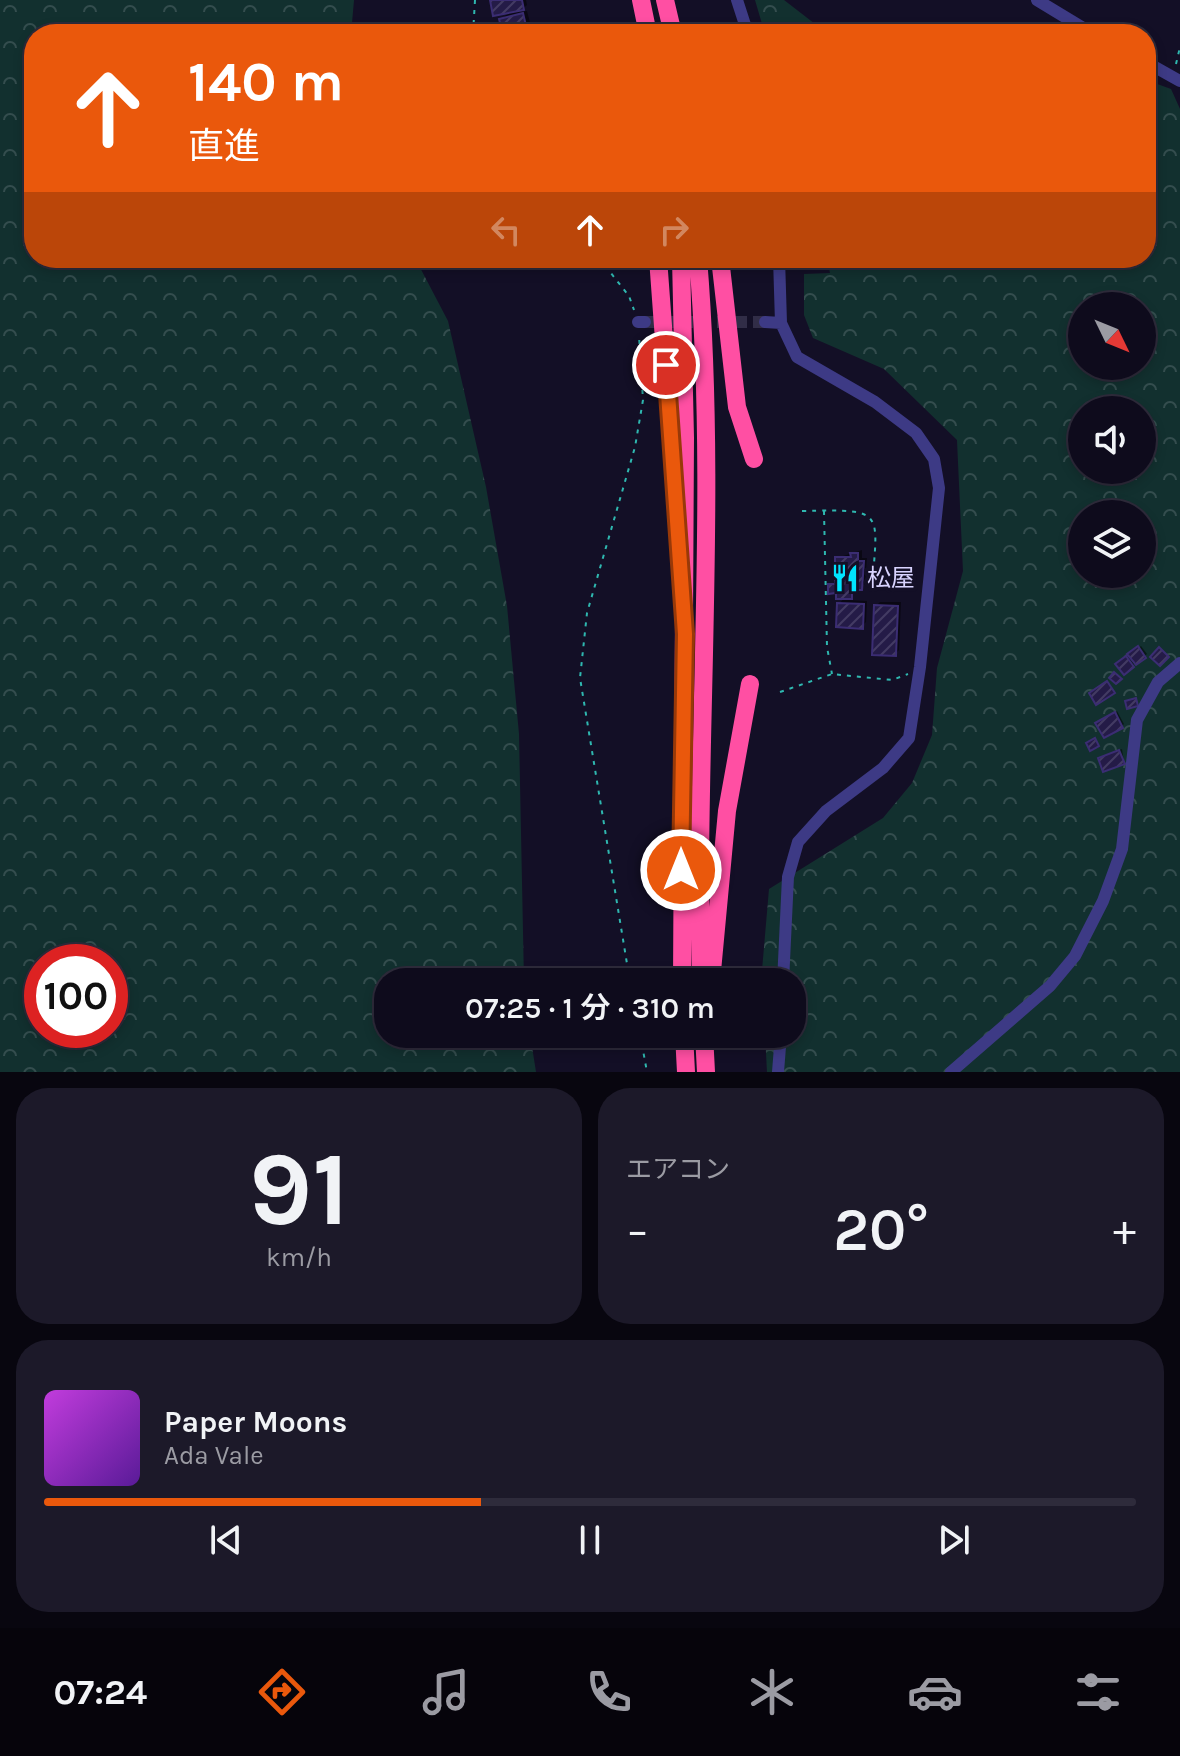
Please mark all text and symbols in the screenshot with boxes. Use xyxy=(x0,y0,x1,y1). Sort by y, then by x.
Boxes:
text: 140 m xyxy=(188,49,344,114)
icon: ahead xyxy=(56,56,160,160)
text: 直進 xyxy=(188,125,260,167)
icon: left xyxy=(484,208,528,252)
icon: ahead xyxy=(568,208,612,252)
icon: right xyxy=(652,208,696,252)
north arrow xyxy=(1068,292,1156,380)
map controls xyxy=(1068,292,1156,588)
pin xyxy=(632,331,700,399)
icon: arrive xyxy=(644,343,688,387)
button: sound xyxy=(1068,396,1156,484)
button: layers xyxy=(1068,500,1156,588)
restaurant icon: 松屋 xyxy=(830,563,860,593)
place label: 松屋 xyxy=(867,564,915,592)
position arrow xyxy=(639,828,723,912)
speed limit sign: 100 xyxy=(24,944,128,1048)
text: 07:25 · 1 分 · 310 m xyxy=(465,990,715,1026)
text: 91 xyxy=(249,1129,349,1250)
text: エアコン xyxy=(626,1154,730,1185)
text: 20° xyxy=(833,1195,929,1265)
text: − xyxy=(626,1205,649,1256)
text: + xyxy=(1113,1205,1136,1256)
text: km/h xyxy=(266,1242,332,1273)
text: Paper Moons xyxy=(164,1404,347,1440)
text: Ada Vale xyxy=(164,1440,264,1471)
icon: previous xyxy=(204,1518,248,1562)
icon: pause xyxy=(568,1518,612,1562)
icon: next xyxy=(932,1518,976,1562)
icon: directions xyxy=(254,1664,310,1720)
icon: music xyxy=(418,1664,474,1720)
icon: phone xyxy=(581,1664,637,1720)
icon: climate xyxy=(744,1664,800,1720)
icon: car xyxy=(907,1664,963,1720)
icon: filters xyxy=(1070,1664,1126,1720)
text: 07:24 xyxy=(54,1671,147,1713)

